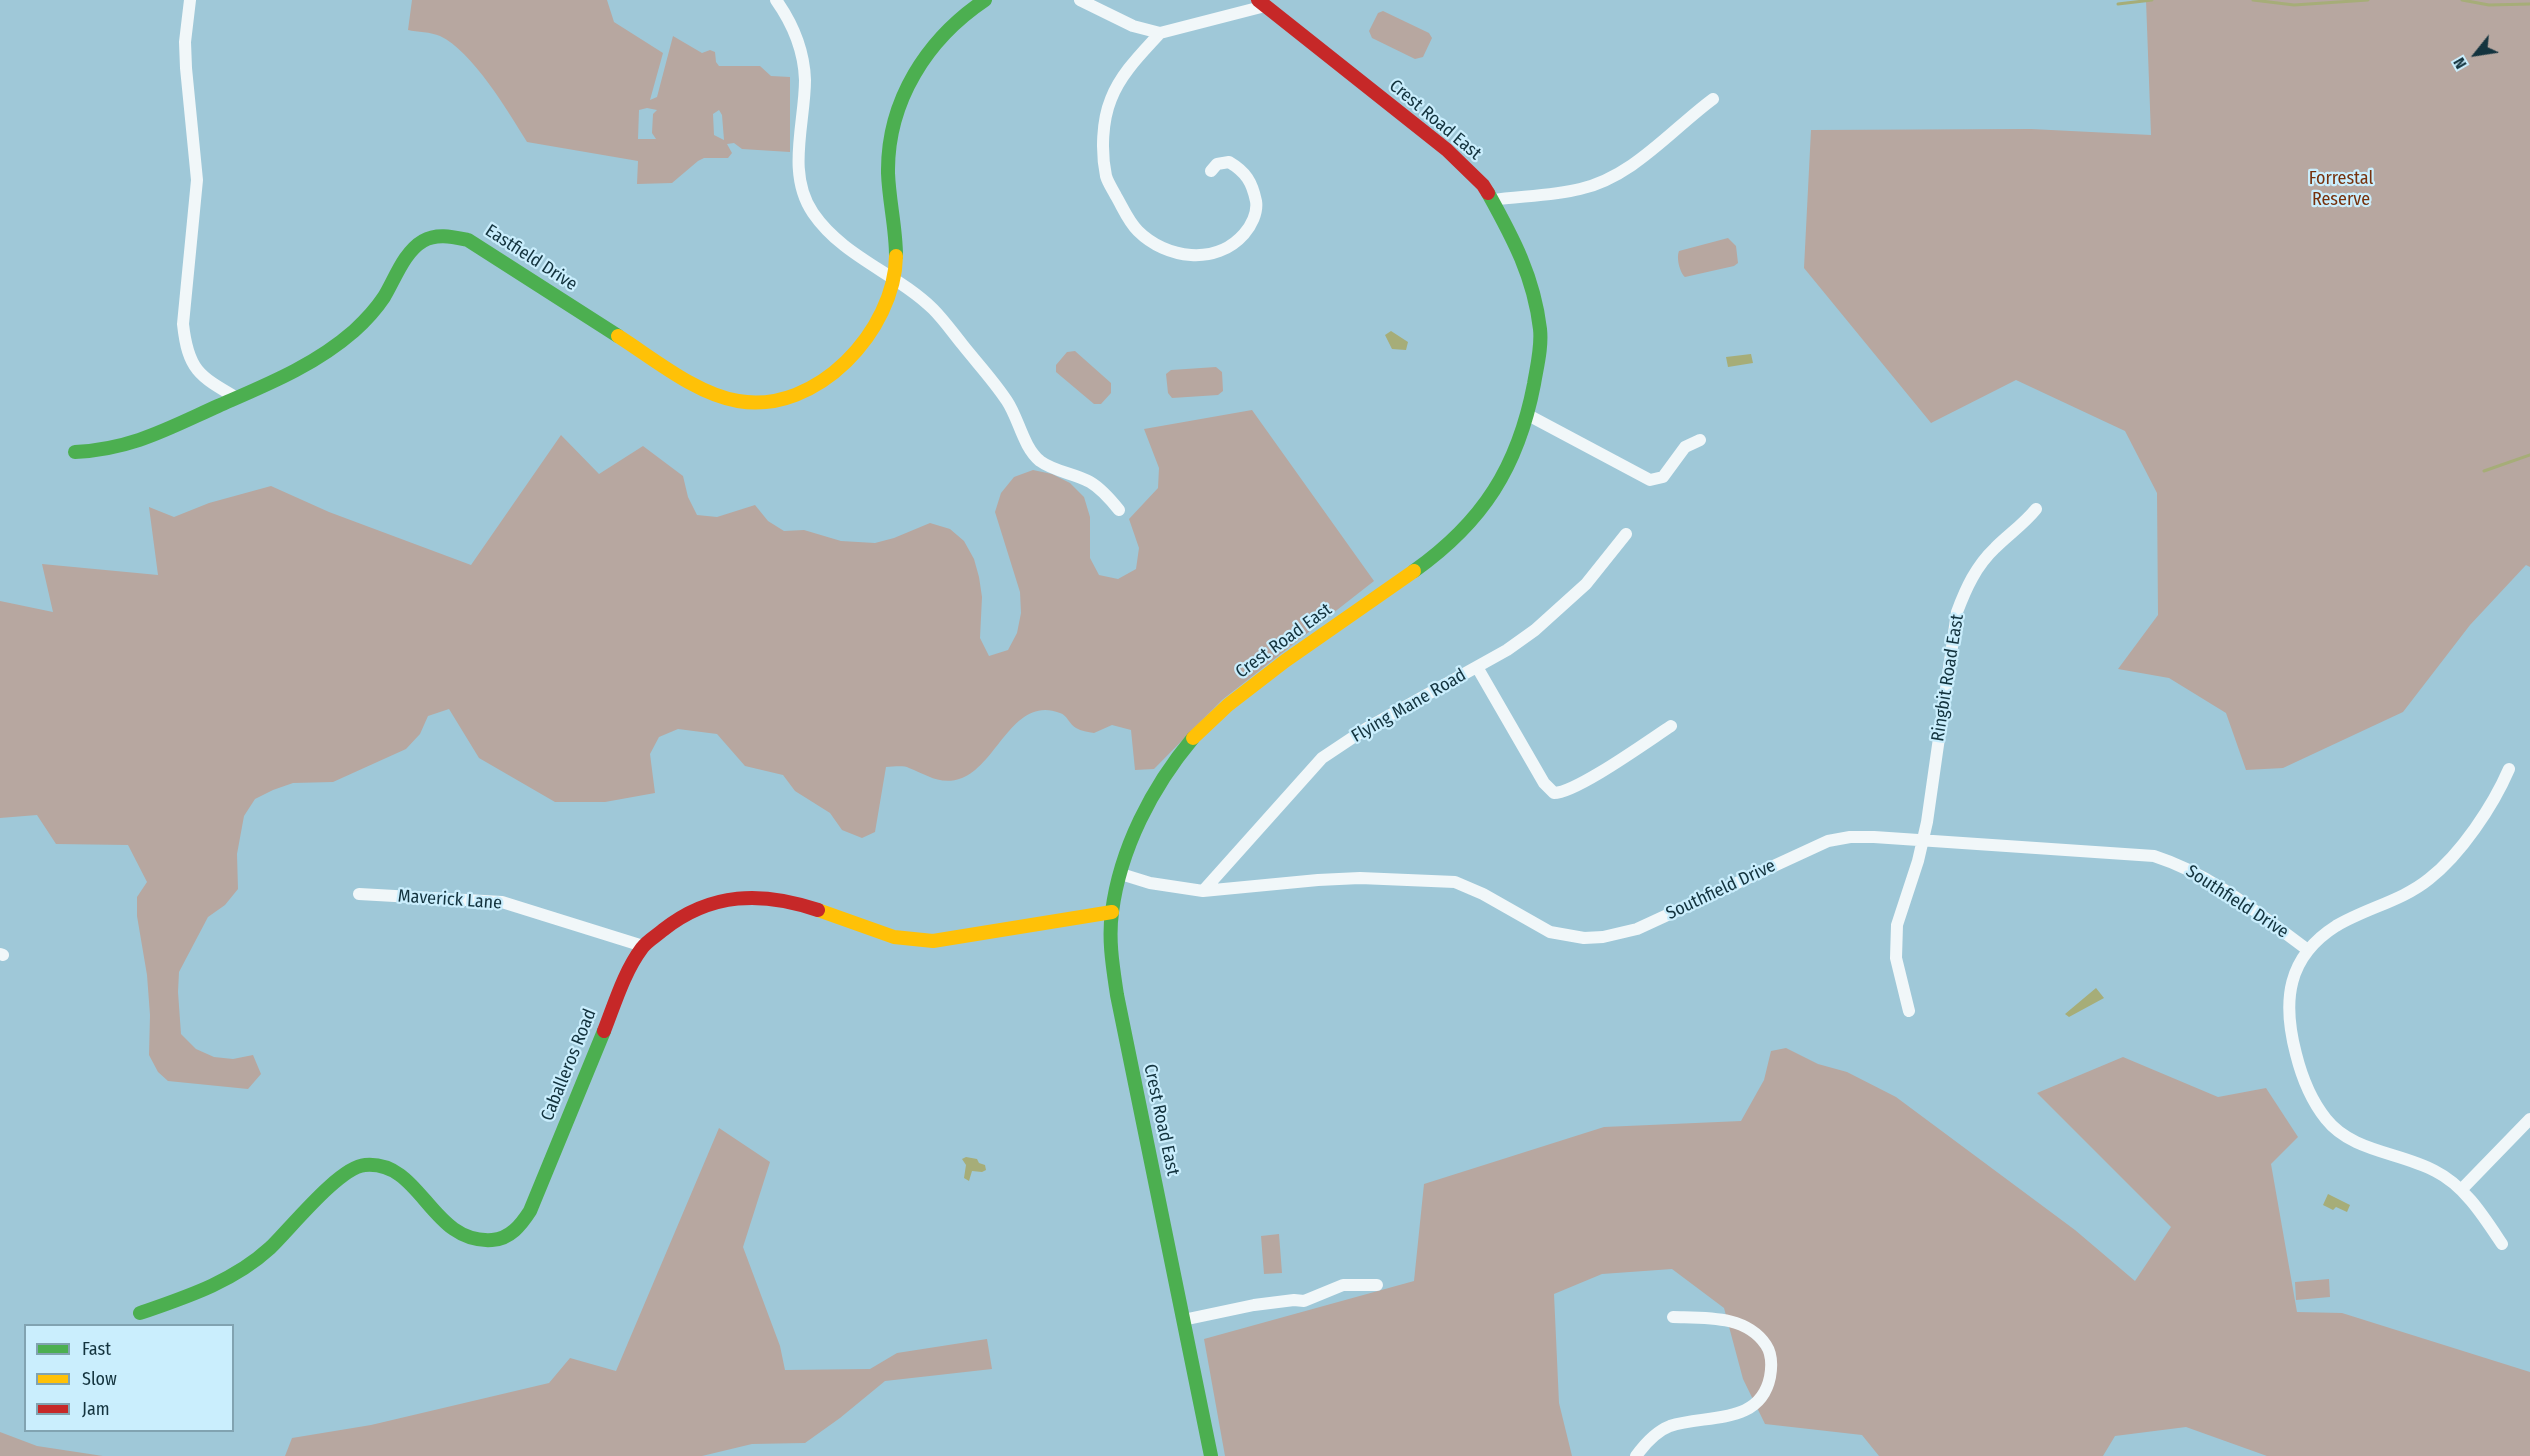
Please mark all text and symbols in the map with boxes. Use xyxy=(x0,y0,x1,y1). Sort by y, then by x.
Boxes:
north arrow xyxy=(2446,24,2506,84)
text: N xyxy=(2449,54,2471,72)
street label: Crest Road East xyxy=(1385,75,1485,165)
park label: Forrestal Reserve xyxy=(2309,168,2373,210)
street label: Eastfield Drive xyxy=(481,220,581,296)
street label: Crest Road East xyxy=(1232,599,1336,683)
street label: Ringbit Road East xyxy=(1927,613,1969,743)
street label: Flying Mane Road xyxy=(1348,665,1470,747)
street label: Southfield Drive xyxy=(1663,855,1779,925)
street label: Southfield Drive xyxy=(2182,861,2292,943)
street label: Maverick Lane xyxy=(397,886,503,914)
street label: Caballeros Road xyxy=(537,1006,601,1124)
street label: Crest Road East xyxy=(1139,1062,1183,1178)
legend xyxy=(24,1324,234,1432)
text: Fast xyxy=(82,1338,111,1360)
text: Slow xyxy=(82,1368,117,1390)
text: Jam xyxy=(82,1398,110,1420)

